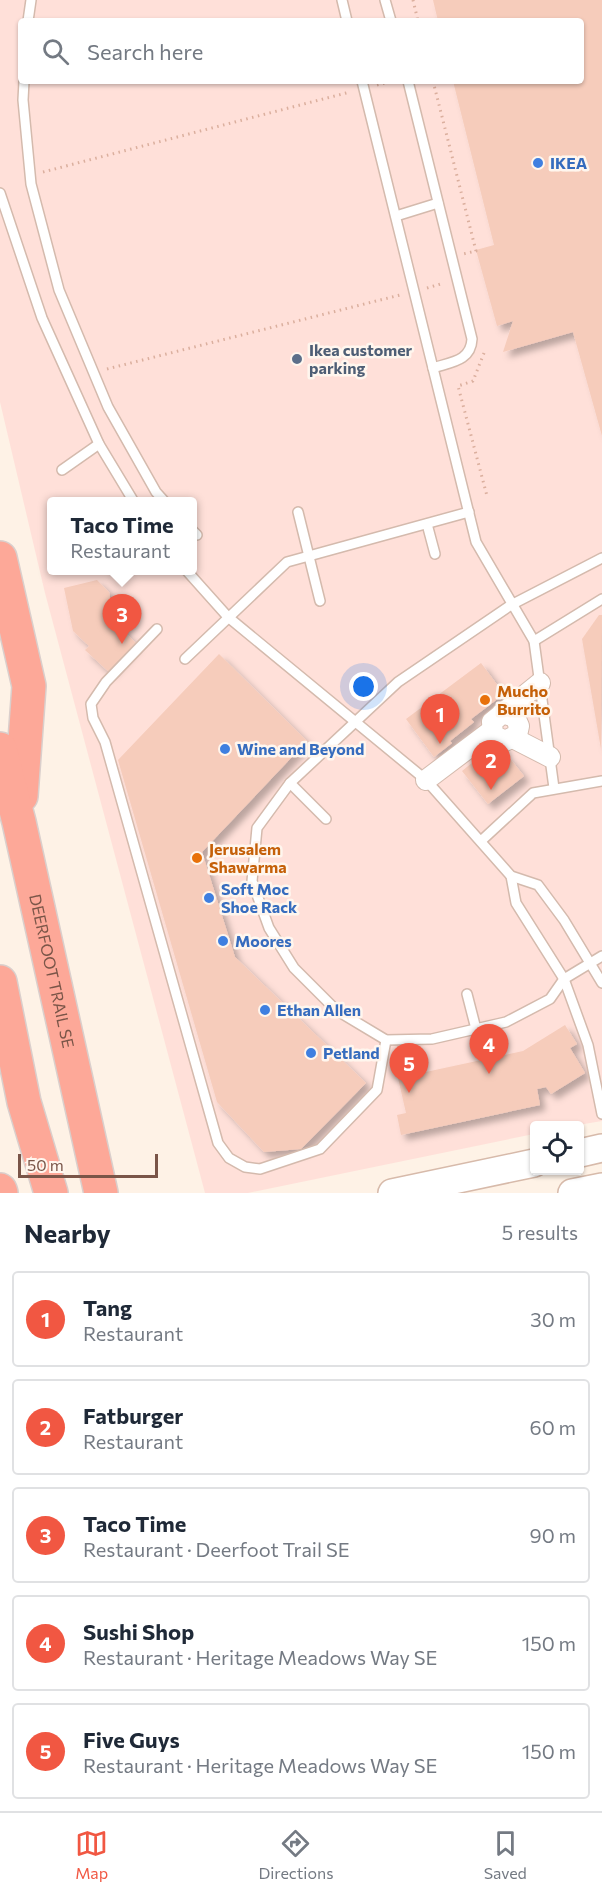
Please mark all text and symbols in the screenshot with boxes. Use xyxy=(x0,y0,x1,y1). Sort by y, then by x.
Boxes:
search box xyxy=(18,18,584,84)
icon: search xyxy=(39,35,72,68)
text: Search here xyxy=(87,38,203,65)
place label: IKEA xyxy=(550,153,588,172)
marker: IKEA xyxy=(531,156,545,170)
place label: Ikea customer parking xyxy=(309,340,413,377)
marker: Ikea customer parking xyxy=(290,352,304,366)
popup xyxy=(47,497,197,575)
text: Taco Time xyxy=(70,511,174,538)
text: Restaurant xyxy=(70,538,170,562)
pin: 3 xyxy=(102,594,142,644)
your location xyxy=(349,672,378,701)
place label: Mucho Burrito xyxy=(497,681,551,718)
marker: Mucho Burrito xyxy=(478,693,492,707)
pin: 1 xyxy=(420,694,460,744)
place label: Wine and Beyond xyxy=(237,739,364,758)
pin: 2 xyxy=(472,740,510,790)
marker: Wine and Beyond xyxy=(218,742,232,756)
place label: Jerusalem Shawarma xyxy=(209,839,287,876)
marker: Jerusalem Shawarma xyxy=(190,851,204,865)
place label: Soft Moc Shoe Rack xyxy=(221,879,298,916)
marker: Soft Moc Shoe Rack xyxy=(202,891,216,905)
street label: DEERFOOT TRAIL SE xyxy=(26,892,79,1050)
place label: Moores xyxy=(235,931,292,950)
marker: Moores xyxy=(216,934,230,948)
place label: Ethan Allen xyxy=(277,1000,361,1019)
marker: Ethan Allen xyxy=(258,1003,272,1017)
pin: 4 xyxy=(470,1024,508,1074)
place label: Petland xyxy=(323,1043,380,1062)
pin: 5 xyxy=(390,1044,428,1093)
marker: Petland xyxy=(304,1046,318,1060)
map controls xyxy=(530,1121,584,1175)
button: locate xyxy=(530,1121,584,1175)
scale bar xyxy=(18,1151,158,1178)
text: 50 m xyxy=(27,1155,64,1174)
text: Nearby xyxy=(24,1217,111,1248)
text: 5 results xyxy=(502,1220,578,1244)
text: Tang xyxy=(83,1294,132,1321)
text: 1 xyxy=(41,1307,50,1331)
text: 30 m xyxy=(530,1307,576,1331)
text: Restaurant xyxy=(83,1321,183,1345)
text: Fatburger xyxy=(83,1402,183,1429)
text: 2 xyxy=(40,1415,51,1439)
text: 60 m xyxy=(530,1415,576,1439)
text: Restaurant xyxy=(83,1429,183,1453)
text: Taco Time xyxy=(83,1510,186,1537)
text: 3 xyxy=(40,1523,51,1547)
text: 90 m xyxy=(530,1523,576,1547)
text: Restaurant · Deerfoot Trail SE xyxy=(83,1537,350,1561)
text: Sushi Shop xyxy=(83,1618,194,1645)
text: 4 xyxy=(39,1631,52,1655)
text: 150 m xyxy=(522,1631,576,1655)
text: Restaurant · Heritage Meadows Way SE xyxy=(83,1645,437,1669)
text: Five Guys xyxy=(83,1726,180,1753)
text: 5 xyxy=(40,1739,51,1763)
text: 150 m xyxy=(522,1739,576,1763)
text: Restaurant · Heritage Meadows Way SE xyxy=(83,1753,437,1777)
tab: Map xyxy=(75,1827,108,1882)
tab: Directions xyxy=(258,1827,333,1882)
tab: Saved xyxy=(484,1827,527,1882)

